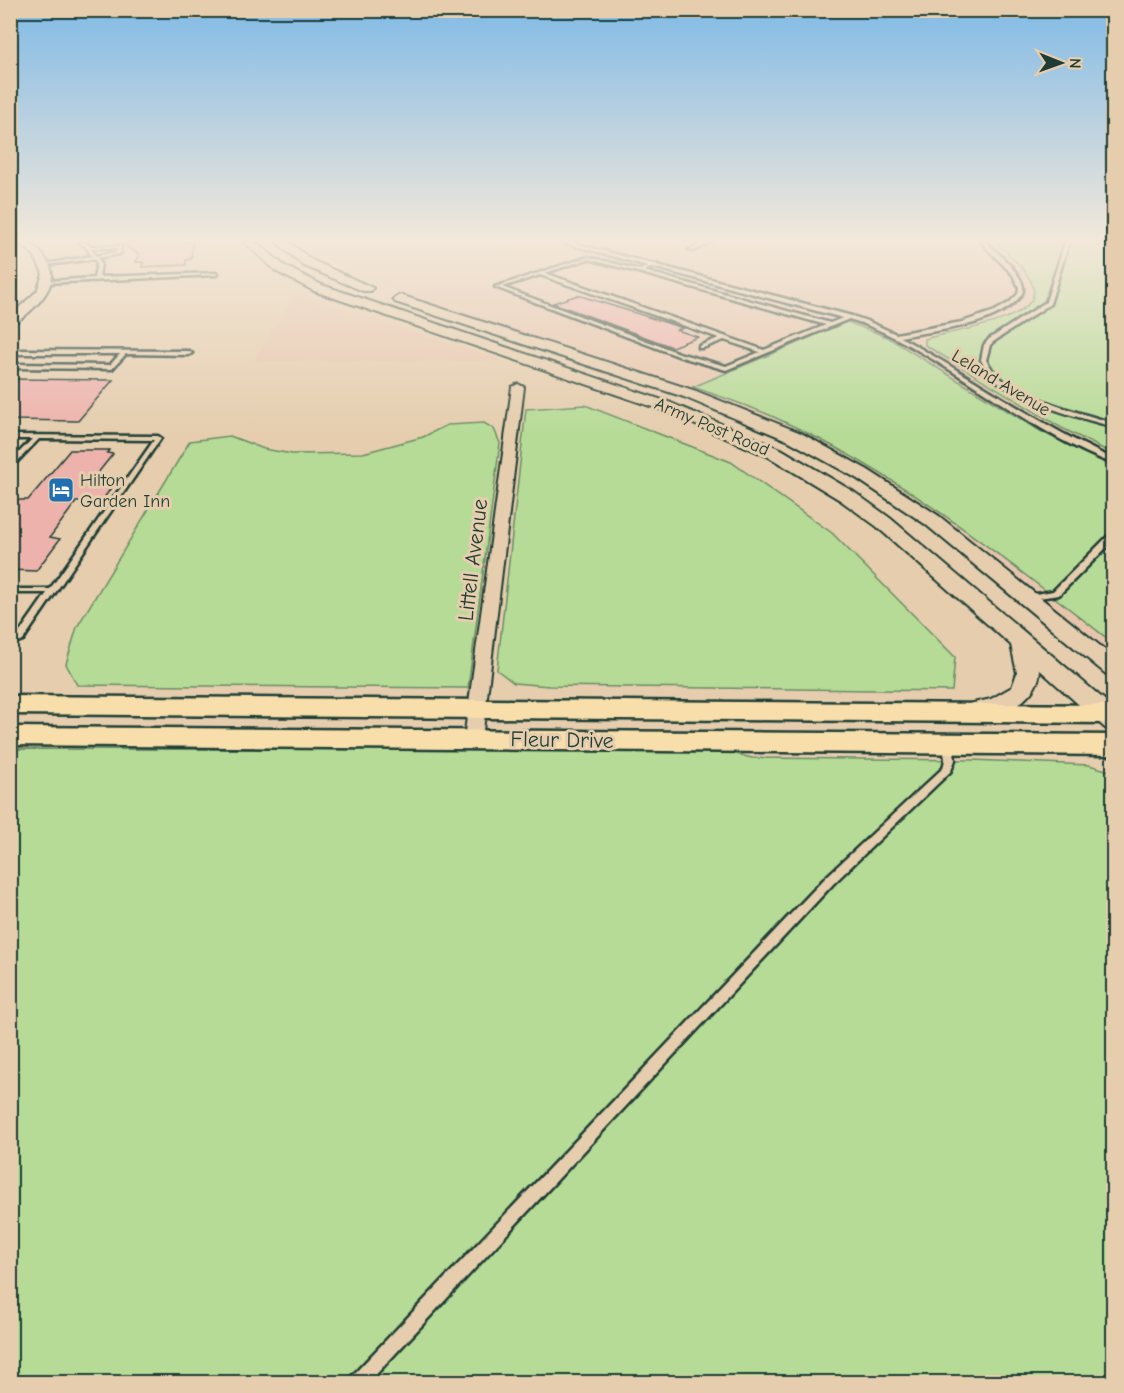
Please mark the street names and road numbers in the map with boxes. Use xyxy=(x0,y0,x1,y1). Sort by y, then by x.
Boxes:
street label: Leland Avenue xyxy=(948,345,1054,421)
street label: Army Post Road xyxy=(651,393,773,461)
street label: Littell Avenue xyxy=(453,497,493,623)
street label: Fleur Drive xyxy=(510,726,614,754)

